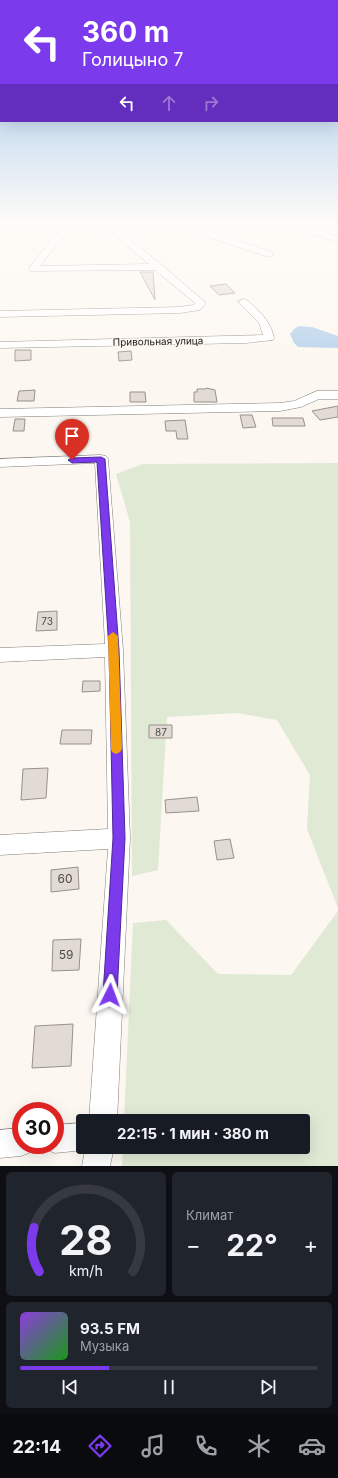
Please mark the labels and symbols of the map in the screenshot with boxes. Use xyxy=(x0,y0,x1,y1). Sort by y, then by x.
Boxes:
street label: Привольная улица xyxy=(113,334,203,348)
pin xyxy=(55,419,89,460)
house number: 73 xyxy=(41,615,53,627)
house number: 87 xyxy=(155,726,167,738)
house number: 60 xyxy=(57,871,73,886)
house number: 59 xyxy=(59,947,73,962)
position arrow xyxy=(89,974,131,1016)
speed limit sign: 30 xyxy=(12,1102,64,1154)

